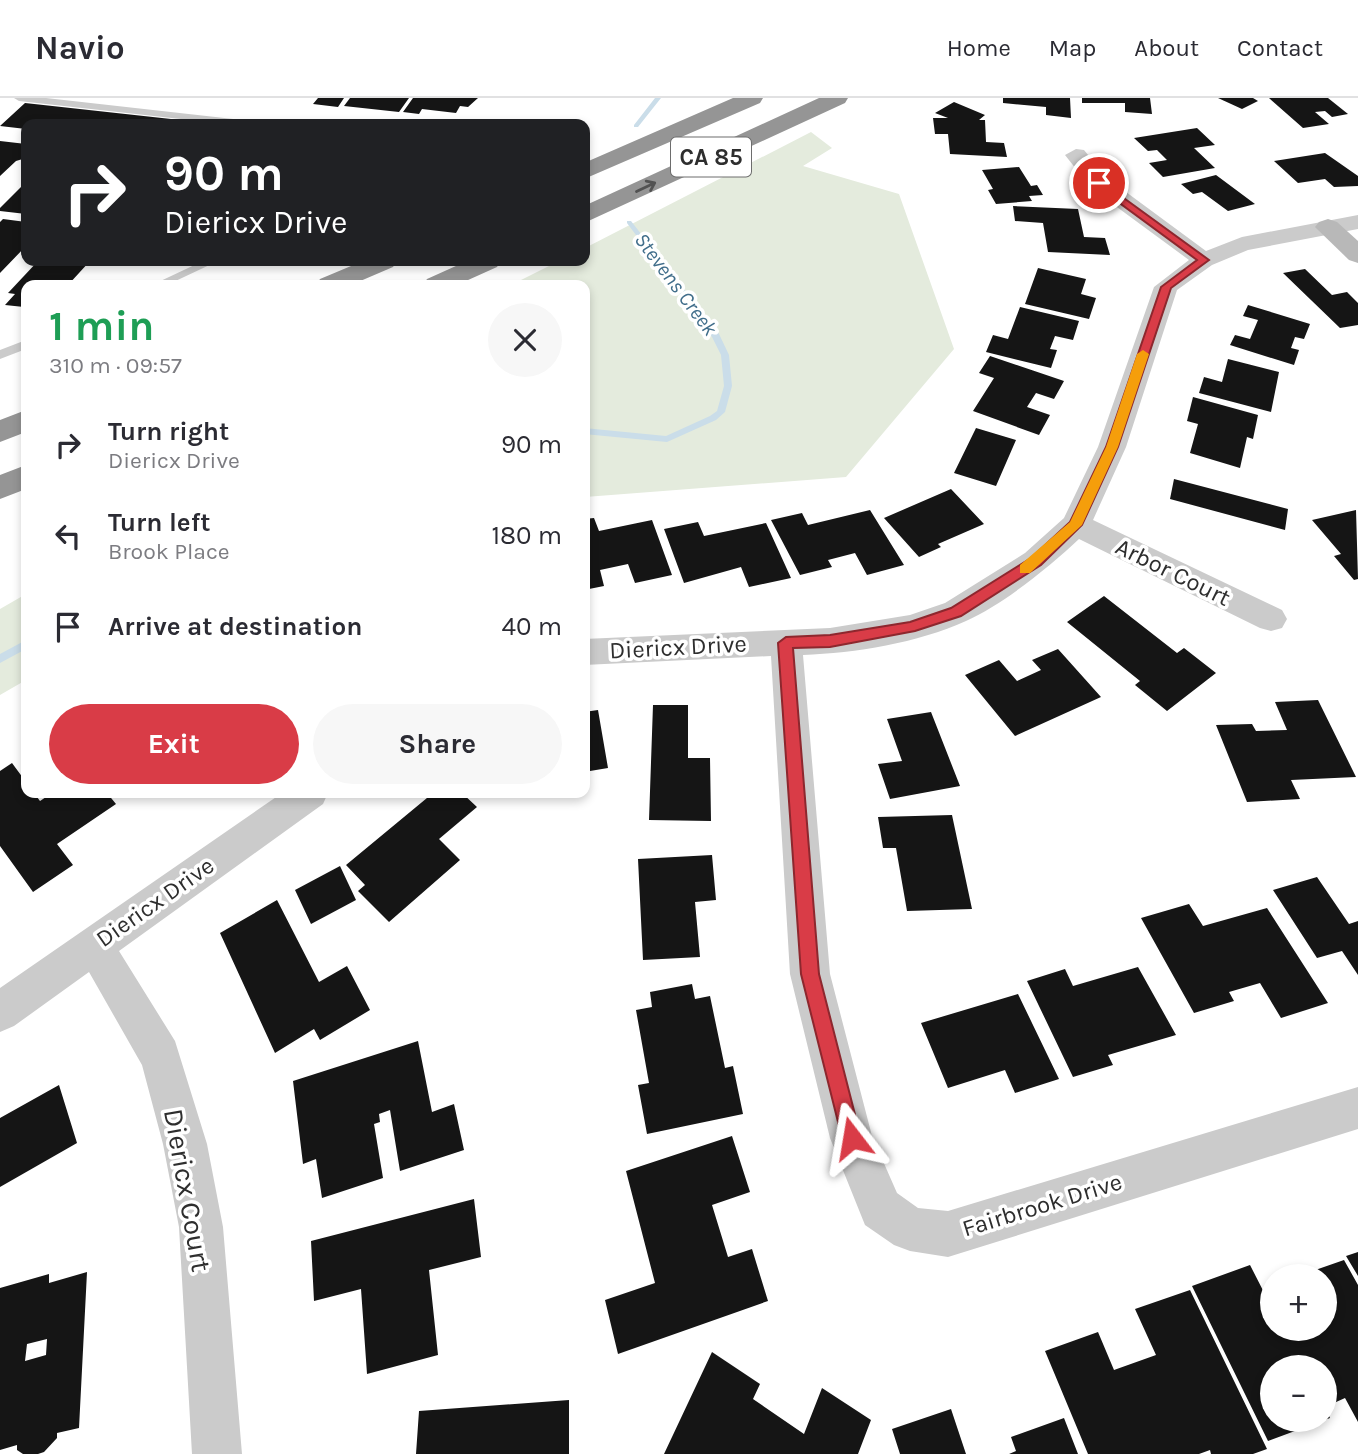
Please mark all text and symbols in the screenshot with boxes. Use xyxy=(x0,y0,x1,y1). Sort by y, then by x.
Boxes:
text: Navio xyxy=(35,29,125,67)
text: Home xyxy=(947,34,1011,62)
text: Map xyxy=(1049,34,1096,62)
text: About xyxy=(1134,34,1199,62)
text: Contact xyxy=(1237,34,1323,62)
road number: CA 85 xyxy=(671,138,751,176)
text: 90 m xyxy=(164,145,284,202)
icon: right xyxy=(49,147,140,238)
pin xyxy=(1069,153,1129,213)
icon: arrive xyxy=(1080,164,1118,202)
one-way arrow xyxy=(635,180,656,193)
text: Diericx Drive xyxy=(164,204,347,241)
water label: Stevens Creek xyxy=(630,228,723,340)
text: 1 min xyxy=(49,301,154,351)
button: close xyxy=(488,303,562,377)
text: 310 m · 09:57 xyxy=(49,352,182,379)
text: Turn right xyxy=(108,416,229,447)
icon: right xyxy=(49,426,87,464)
text: 90 m xyxy=(501,429,562,460)
text: Diericx Drive xyxy=(108,447,240,474)
text: Turn left xyxy=(108,507,210,538)
icon: left xyxy=(49,517,87,555)
text: 180 m xyxy=(492,520,562,551)
street label: Arbor Court xyxy=(1111,532,1235,612)
text: Brook Place xyxy=(108,538,230,565)
icon: arrive xyxy=(49,608,87,646)
text: Arrive at destination xyxy=(108,611,362,642)
text: 40 m xyxy=(502,611,562,642)
street label: Diericx Drive xyxy=(609,629,747,665)
button: Exit xyxy=(49,704,299,784)
button: Share xyxy=(313,704,562,784)
street label: Diericx Drive xyxy=(91,851,219,953)
position arrow xyxy=(815,1101,889,1175)
street label: Diericx Court xyxy=(157,1106,218,1274)
street label: Fairbrook Drive xyxy=(959,1167,1125,1243)
map controls xyxy=(1260,1264,1337,1432)
button: + xyxy=(1260,1264,1337,1341)
button: − xyxy=(1260,1355,1337,1432)

